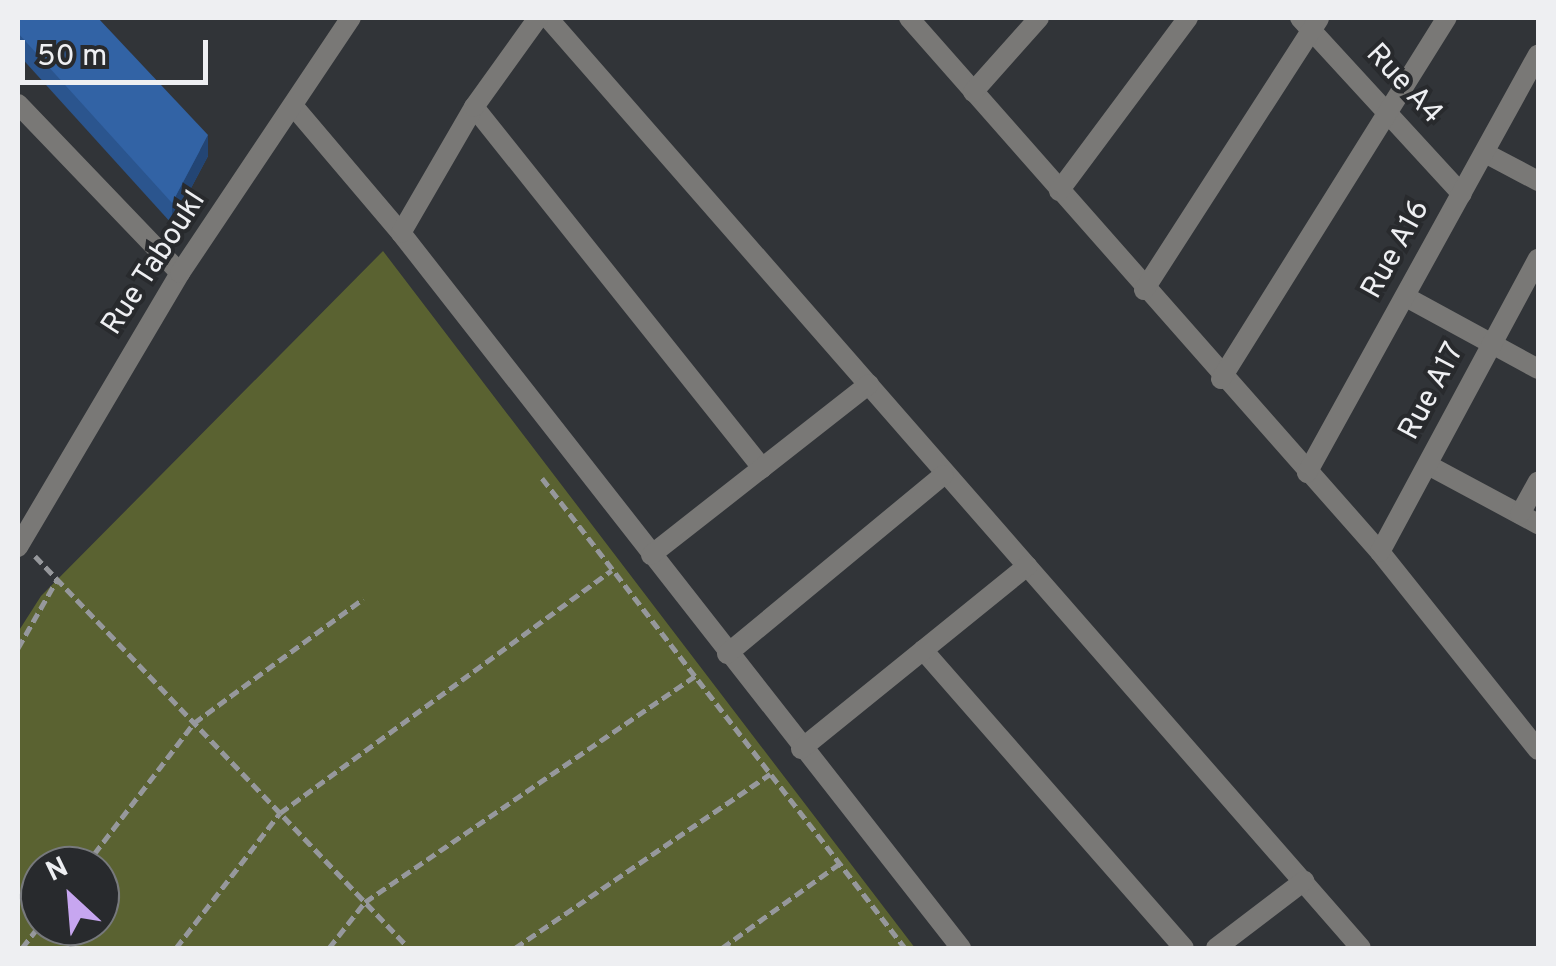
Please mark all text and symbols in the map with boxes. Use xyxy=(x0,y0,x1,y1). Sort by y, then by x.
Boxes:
scale bar xyxy=(25,20,212,82)
street label: Rue A4 xyxy=(1357,37,1449,133)
text: 50 m xyxy=(37,39,107,76)
street label: Rue Taboukl xyxy=(95,185,215,343)
street label: Rue A16 xyxy=(1355,194,1439,306)
street label: Rue A17 xyxy=(1392,337,1474,447)
north arrow xyxy=(20,846,120,946)
text: N xyxy=(41,850,75,891)

